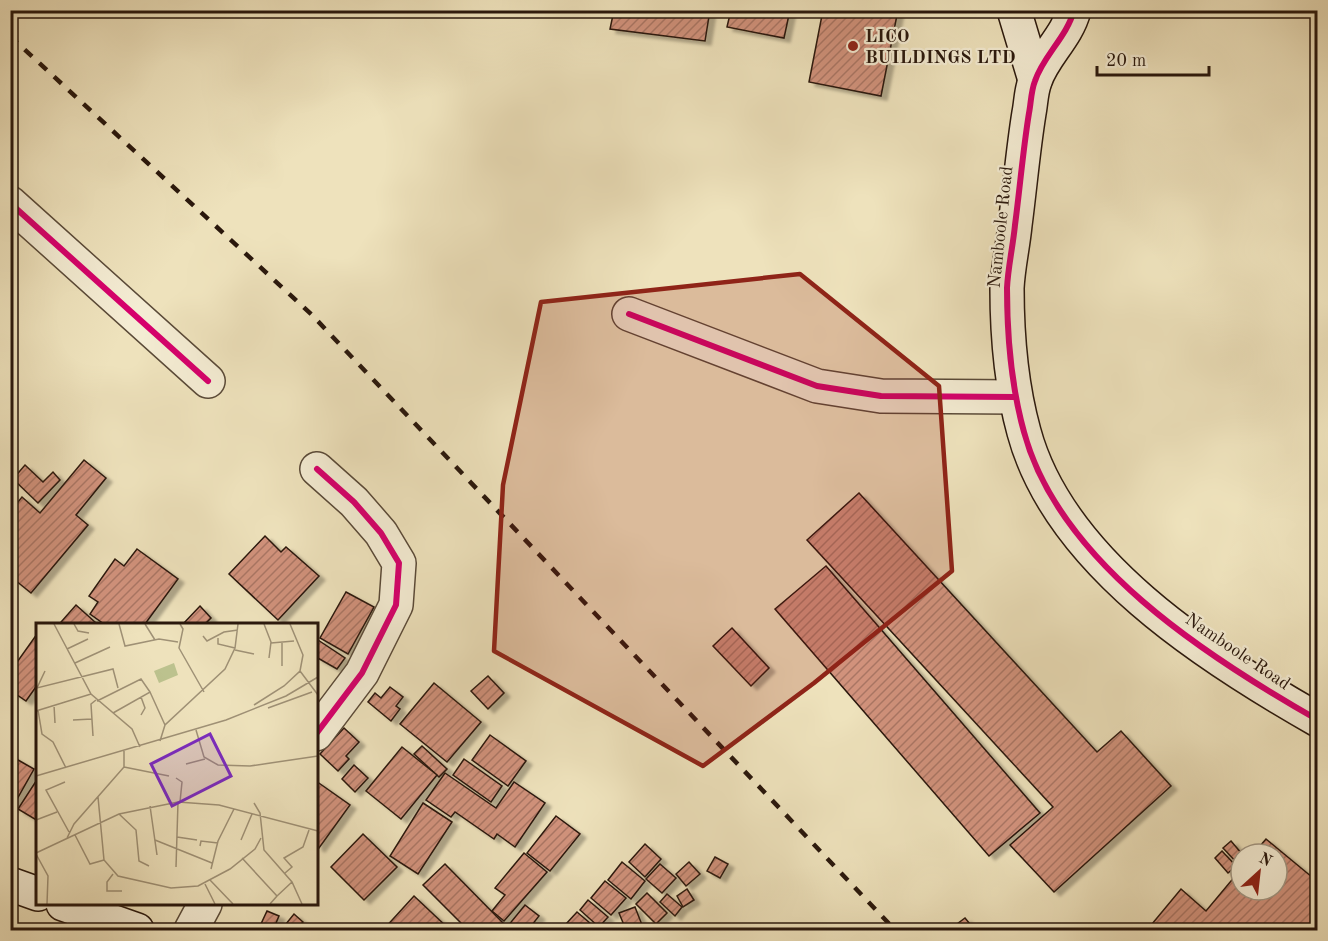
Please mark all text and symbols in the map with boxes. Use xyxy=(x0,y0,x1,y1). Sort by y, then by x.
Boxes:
place label: LICO BUILDINGS LTD xyxy=(865,28,1016,67)
marker: LICO BUILDINGS LTD xyxy=(846,39,860,53)
scale bar xyxy=(1097,39,1210,77)
text: 20 m xyxy=(1106,52,1146,70)
street label: Namboole Road xyxy=(986,165,1016,289)
street label: Namboole Road xyxy=(1182,610,1293,694)
inset map xyxy=(36,623,318,905)
north arrow xyxy=(1229,842,1289,902)
text: N xyxy=(1256,851,1275,871)

